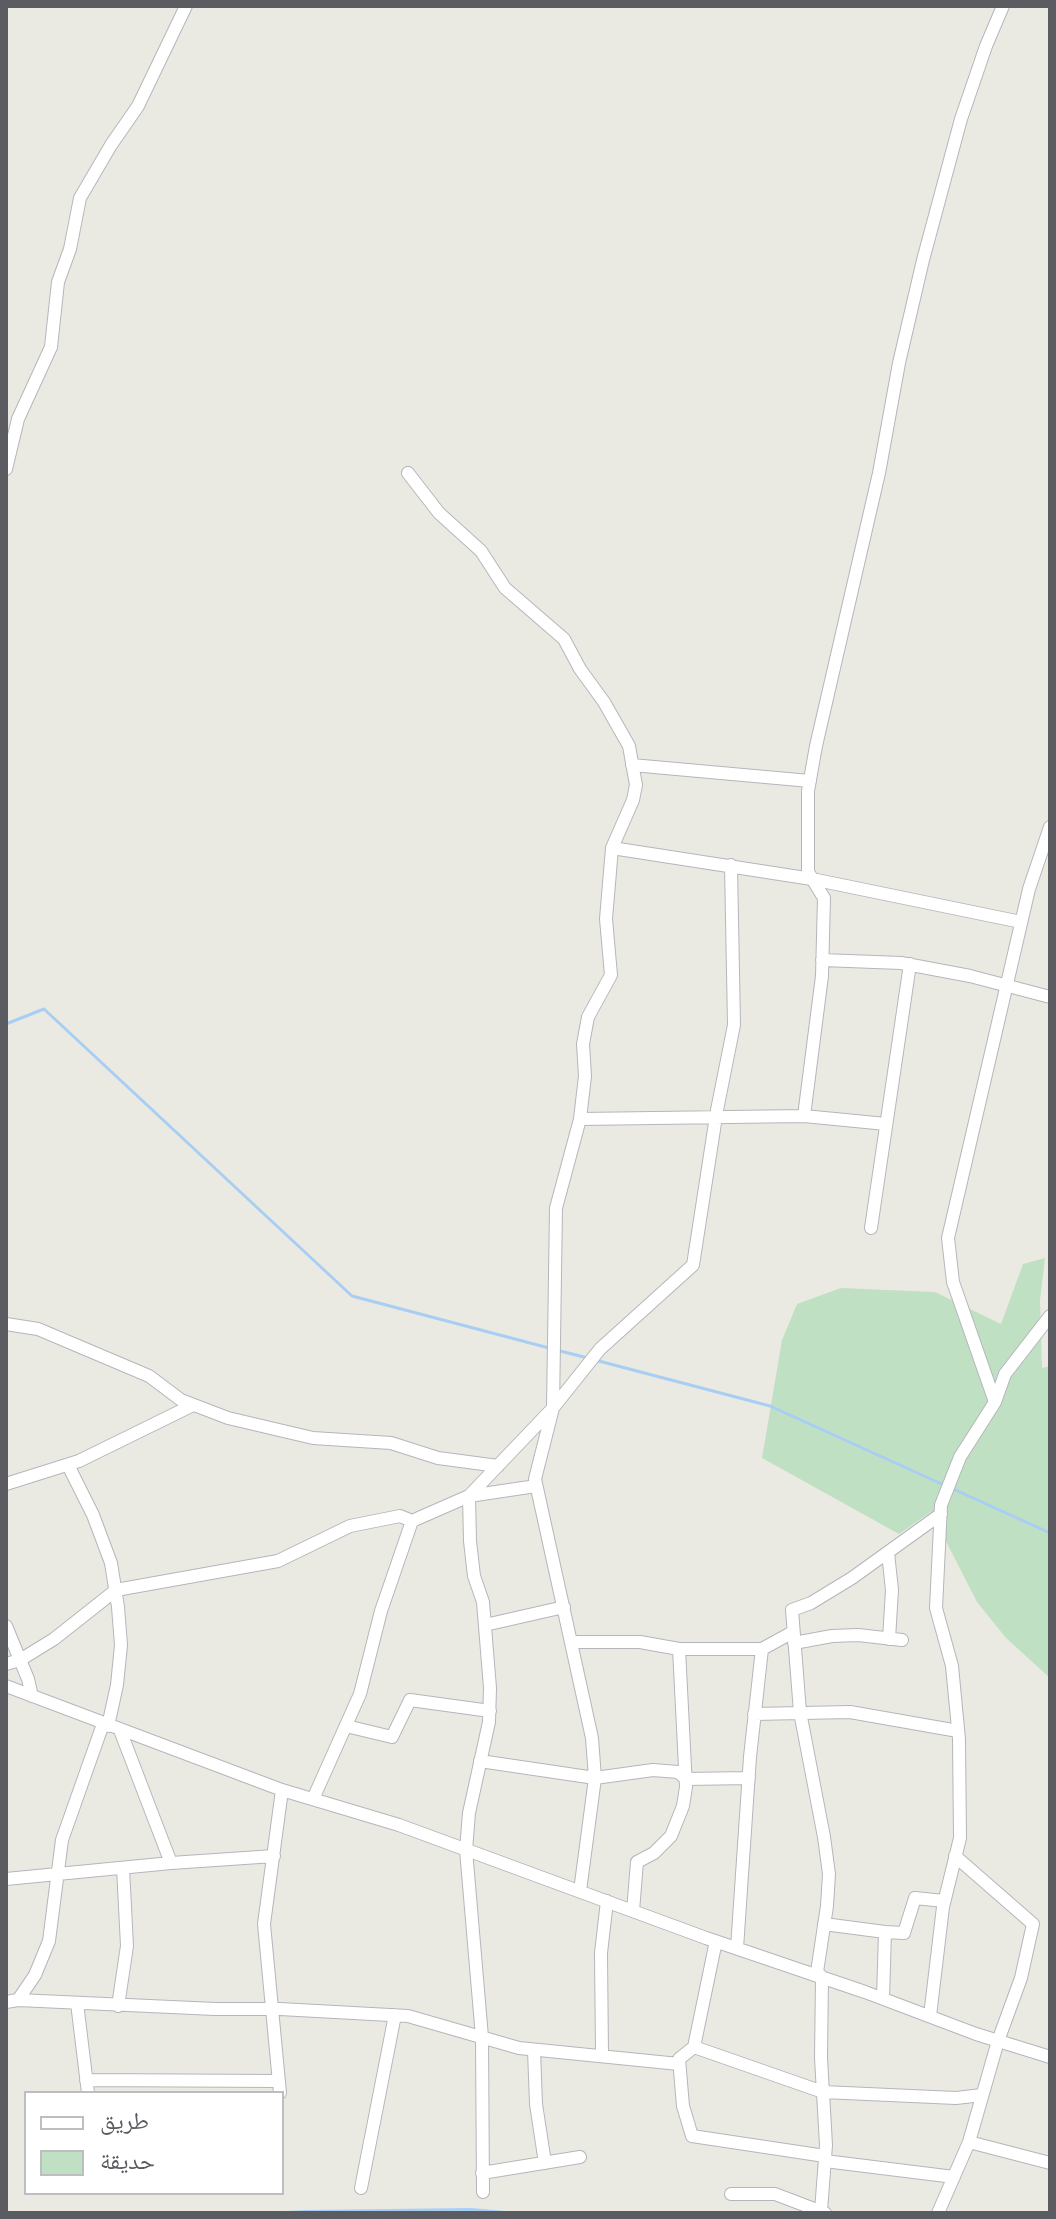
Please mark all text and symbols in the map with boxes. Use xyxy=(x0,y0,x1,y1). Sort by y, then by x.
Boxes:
legend xyxy=(24,2091,284,2195)
text: طريق xyxy=(100,2105,149,2136)
text: حديقة xyxy=(100,2145,155,2176)

